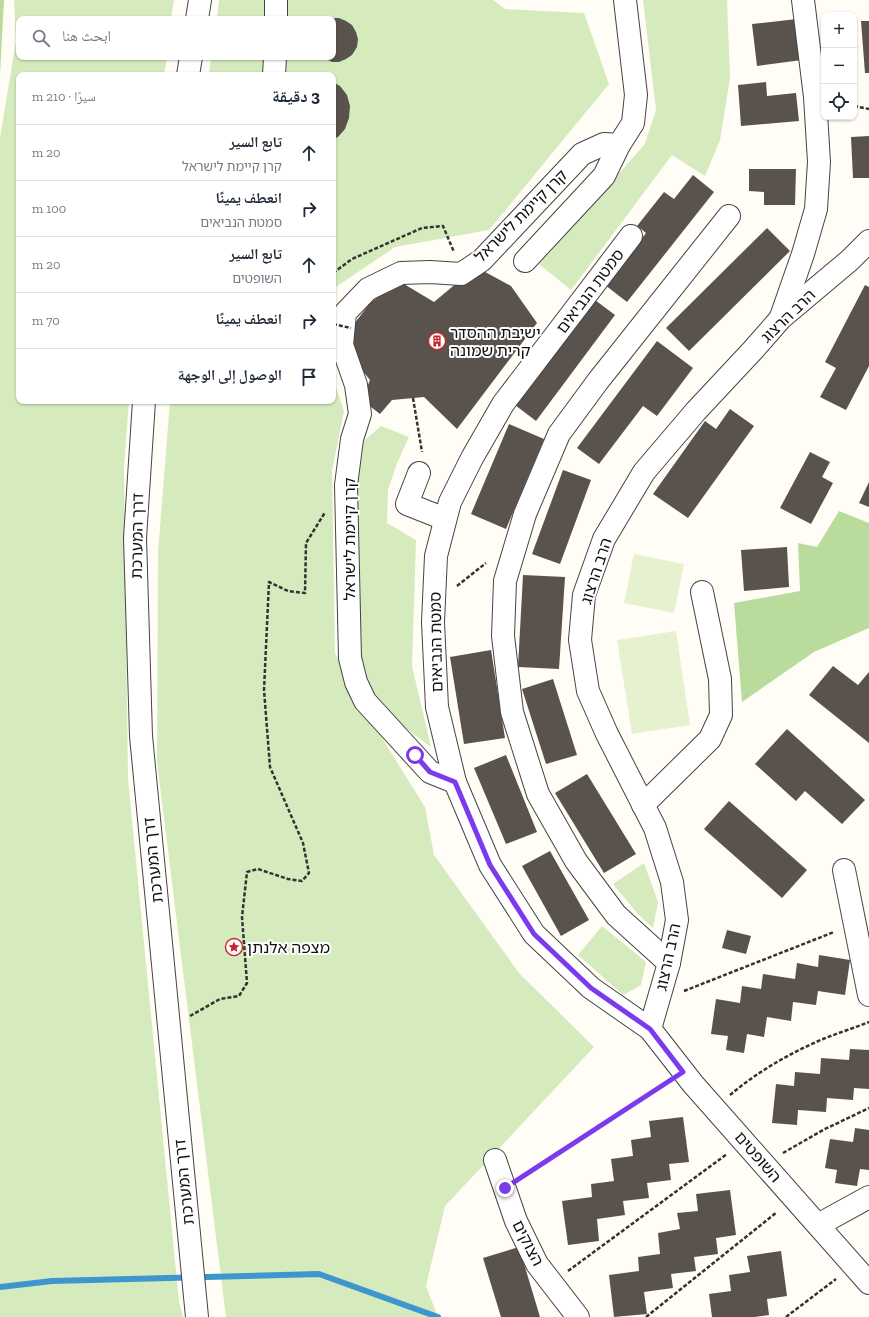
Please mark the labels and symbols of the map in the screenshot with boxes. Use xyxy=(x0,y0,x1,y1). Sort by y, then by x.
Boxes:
street label: קרן קיימת לישראל xyxy=(471,166,571,266)
street label: סמטת הנביאים xyxy=(552,245,628,337)
street label: הרב הרצוג xyxy=(757,285,819,347)
place label: ישיבת ההסדר קרית שמונה xyxy=(450,323,541,360)
building icon: ישיבת ההסדר קרית שמונה xyxy=(427,331,447,351)
street label: קרן קיימת לישראל xyxy=(340,477,359,601)
street label: דרך המערכת xyxy=(127,493,147,579)
street label: הרב הרצוג xyxy=(576,535,616,607)
street label: סמטת הנביאים xyxy=(426,592,446,692)
route start xyxy=(406,746,424,764)
street label: דרך המערכת xyxy=(139,816,167,904)
street label: הרב הרצוג xyxy=(652,921,684,993)
place icon: מצפה אלנתן xyxy=(224,937,244,957)
place label: מצפה אלנתן xyxy=(247,938,330,957)
street label: השופטים xyxy=(731,1128,785,1186)
street label: דרך המערכת xyxy=(170,1138,198,1226)
route end xyxy=(496,1179,514,1197)
street label: הצוקים xyxy=(508,1217,548,1269)

